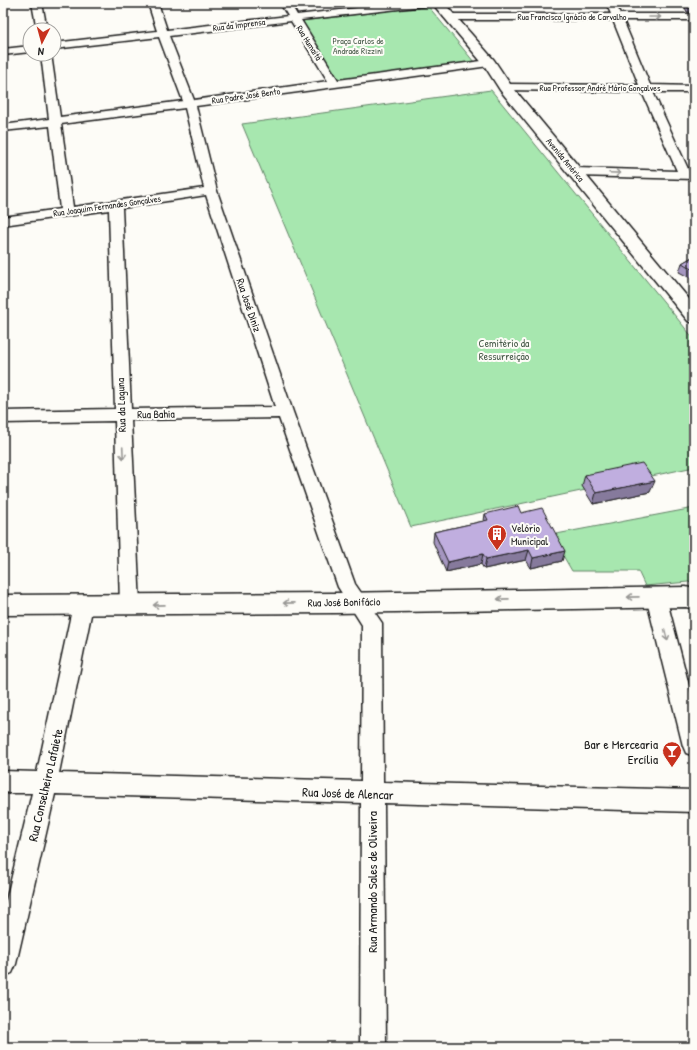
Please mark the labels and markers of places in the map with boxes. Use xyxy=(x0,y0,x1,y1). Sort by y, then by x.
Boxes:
place label: Velório Municipal xyxy=(511,521,548,548)
building icon: Velório Municipal xyxy=(486,523,508,551)
place label: Bar e Mercearia Ercília xyxy=(584,735,658,768)
bar icon: Bar e Mercearia Ercília xyxy=(661,740,683,768)

